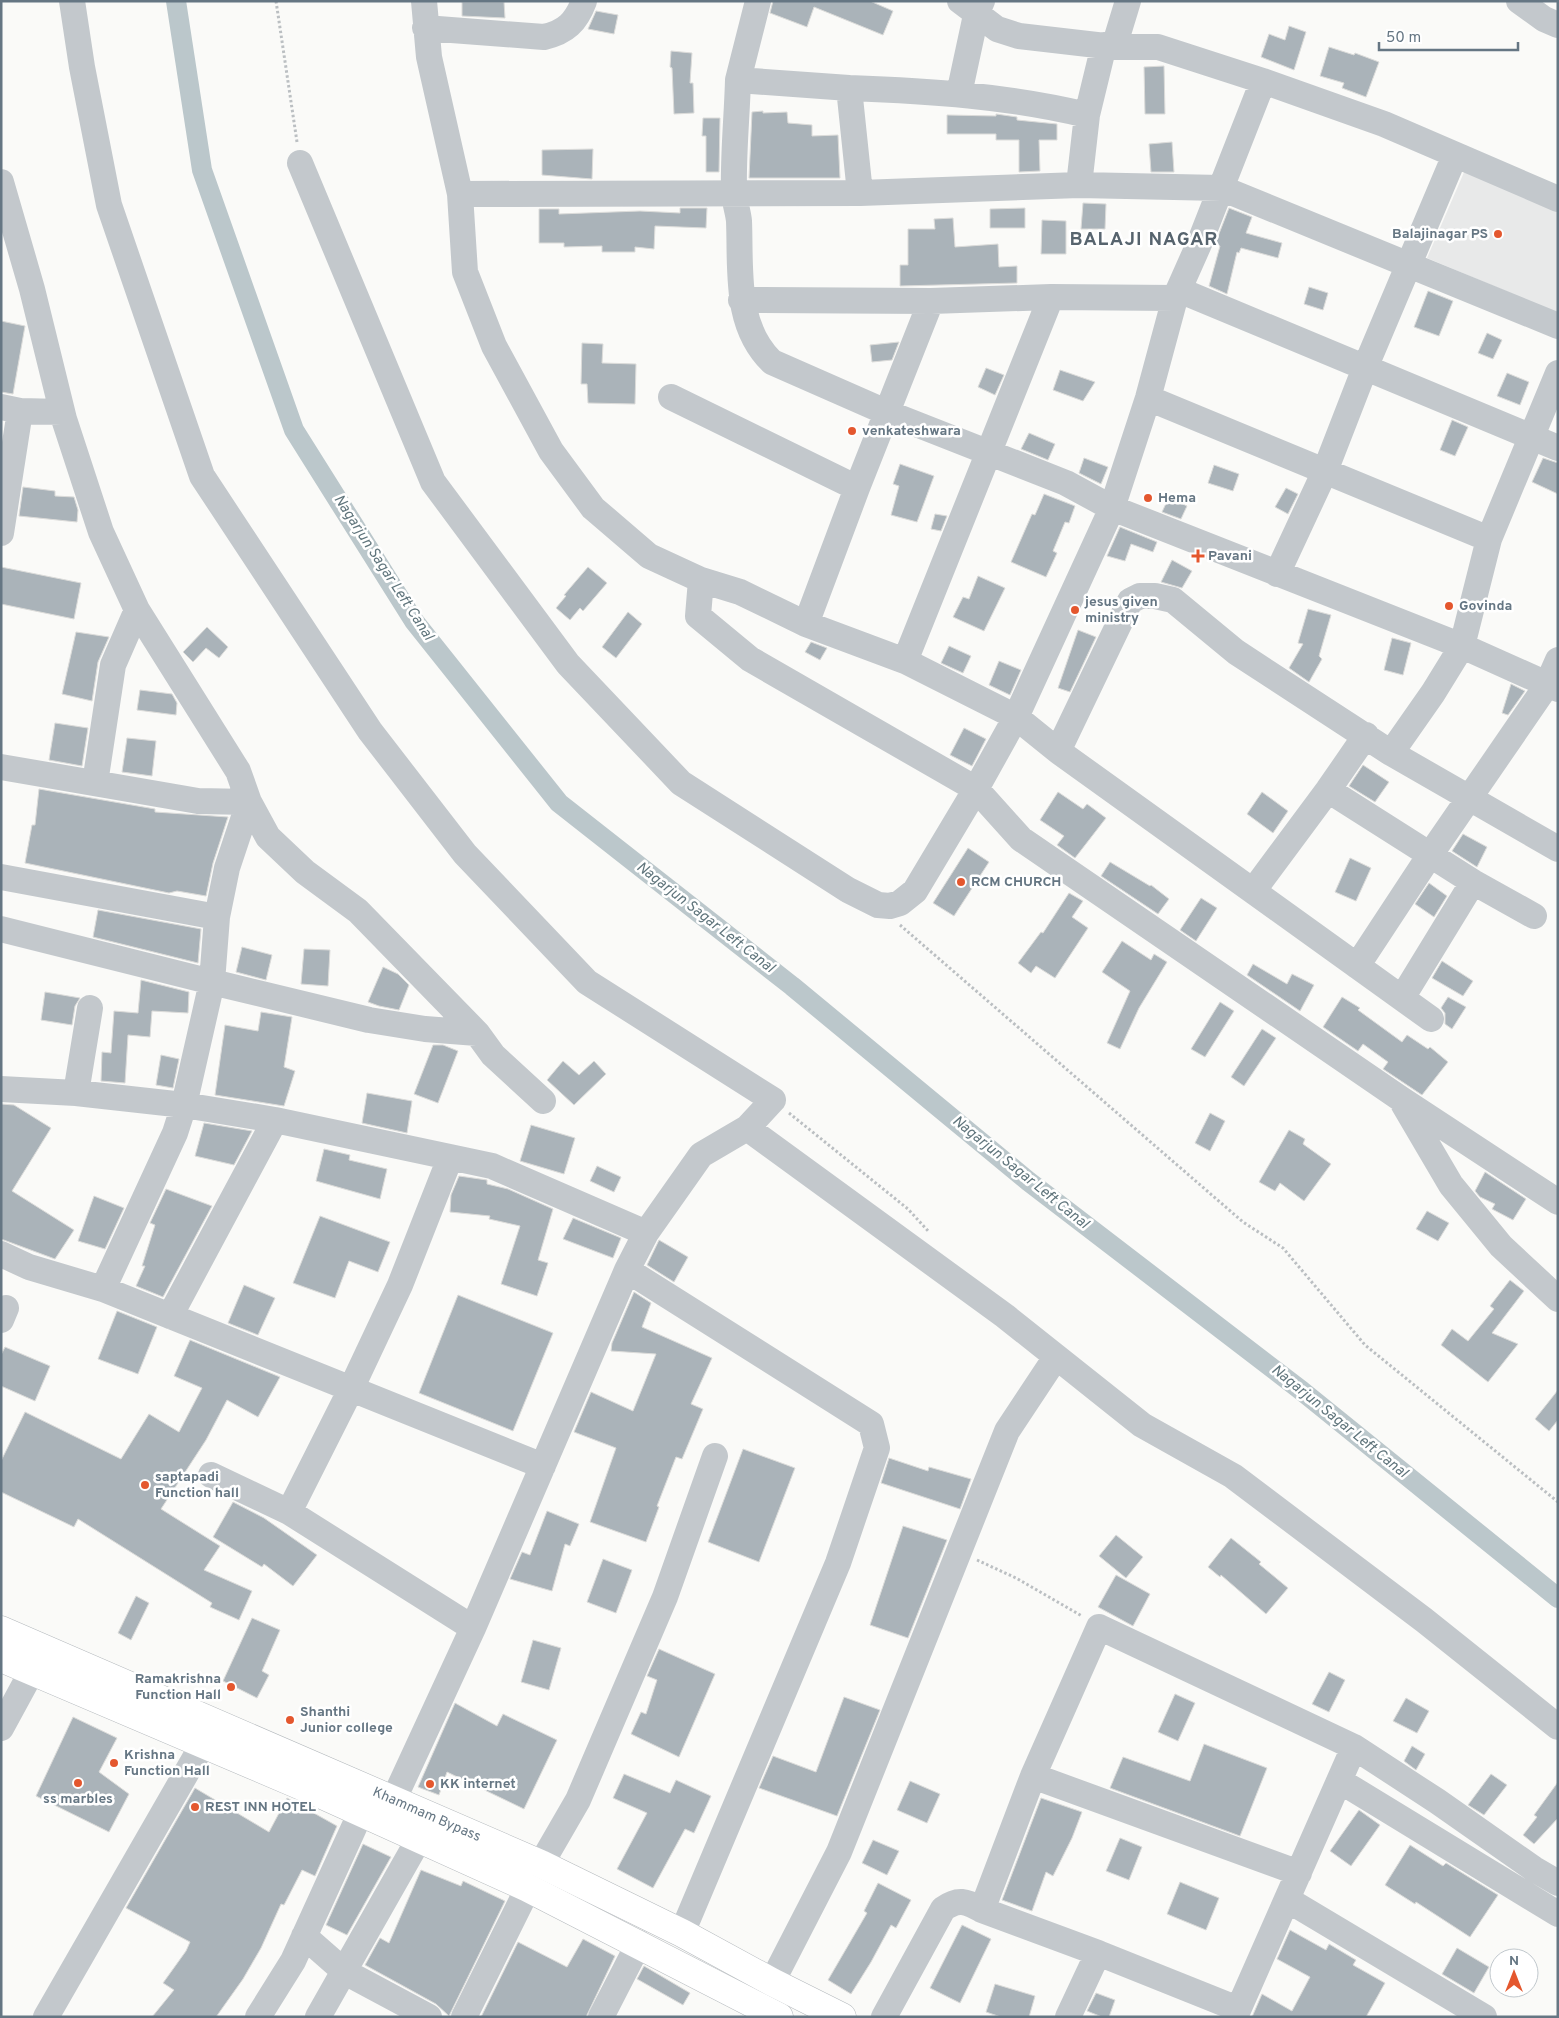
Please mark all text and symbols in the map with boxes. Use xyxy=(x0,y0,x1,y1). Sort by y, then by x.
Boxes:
scale bar xyxy=(1379,20,1518,52)
text: 50 m xyxy=(1386,29,1421,48)
place label: Balajinagar PS xyxy=(1392,226,1488,243)
district label: BALAJI NAGAR xyxy=(1070,228,1218,252)
marker: Balajinagar PS xyxy=(1492,228,1504,240)
place label: venkateshwara xyxy=(862,423,961,440)
marker: venkateshwara xyxy=(846,425,858,437)
place label: Hema xyxy=(1158,490,1196,507)
water label: Nagarjun Sagar Left Canal xyxy=(329,491,438,646)
marker: Hema xyxy=(1142,492,1154,504)
place label: Pavani xyxy=(1208,548,1252,565)
marker: Pavani xyxy=(1192,550,1204,562)
place label: jesus given ministry xyxy=(1084,594,1158,627)
place label: Govinda xyxy=(1459,598,1512,615)
marker: Govinda xyxy=(1443,600,1455,612)
marker: jesus given ministry xyxy=(1069,604,1081,616)
water label: Nagarjun Sagar Left Canal xyxy=(632,858,779,979)
place label: RCM CHURCH xyxy=(971,874,1061,891)
marker: RCM CHURCH xyxy=(955,876,967,888)
water label: Nagarjun Sagar Left Canal xyxy=(948,1112,1093,1235)
water label: Nagarjun Sagar Left Canal xyxy=(1267,1361,1412,1484)
place label: saptapadi Function hall xyxy=(155,1469,239,1502)
marker: saptapadi Function hall xyxy=(139,1479,151,1491)
place label: Ramakrishna Function Hall xyxy=(135,1671,221,1704)
marker: Ramakrishna Function Hall xyxy=(225,1681,237,1693)
place label: Shanthi Junior college xyxy=(300,1704,393,1737)
marker: Shanthi Junior college xyxy=(284,1714,296,1726)
place label: Krishna Function Hall xyxy=(124,1747,210,1780)
marker: Krishna Function Hall xyxy=(108,1757,120,1769)
place label: KK internet xyxy=(440,1776,516,1793)
marker: ss marbles xyxy=(72,1777,84,1789)
marker: KK internet xyxy=(424,1778,436,1790)
street label: Khammam Bypass xyxy=(370,1784,484,1845)
place label: ss marbles xyxy=(43,1791,113,1808)
place label: REST INN HOTEL xyxy=(205,1799,316,1816)
marker: REST INN HOTEL xyxy=(189,1801,201,1813)
north arrow xyxy=(1489,1948,1539,1998)
text: N xyxy=(1509,1953,1519,1970)

